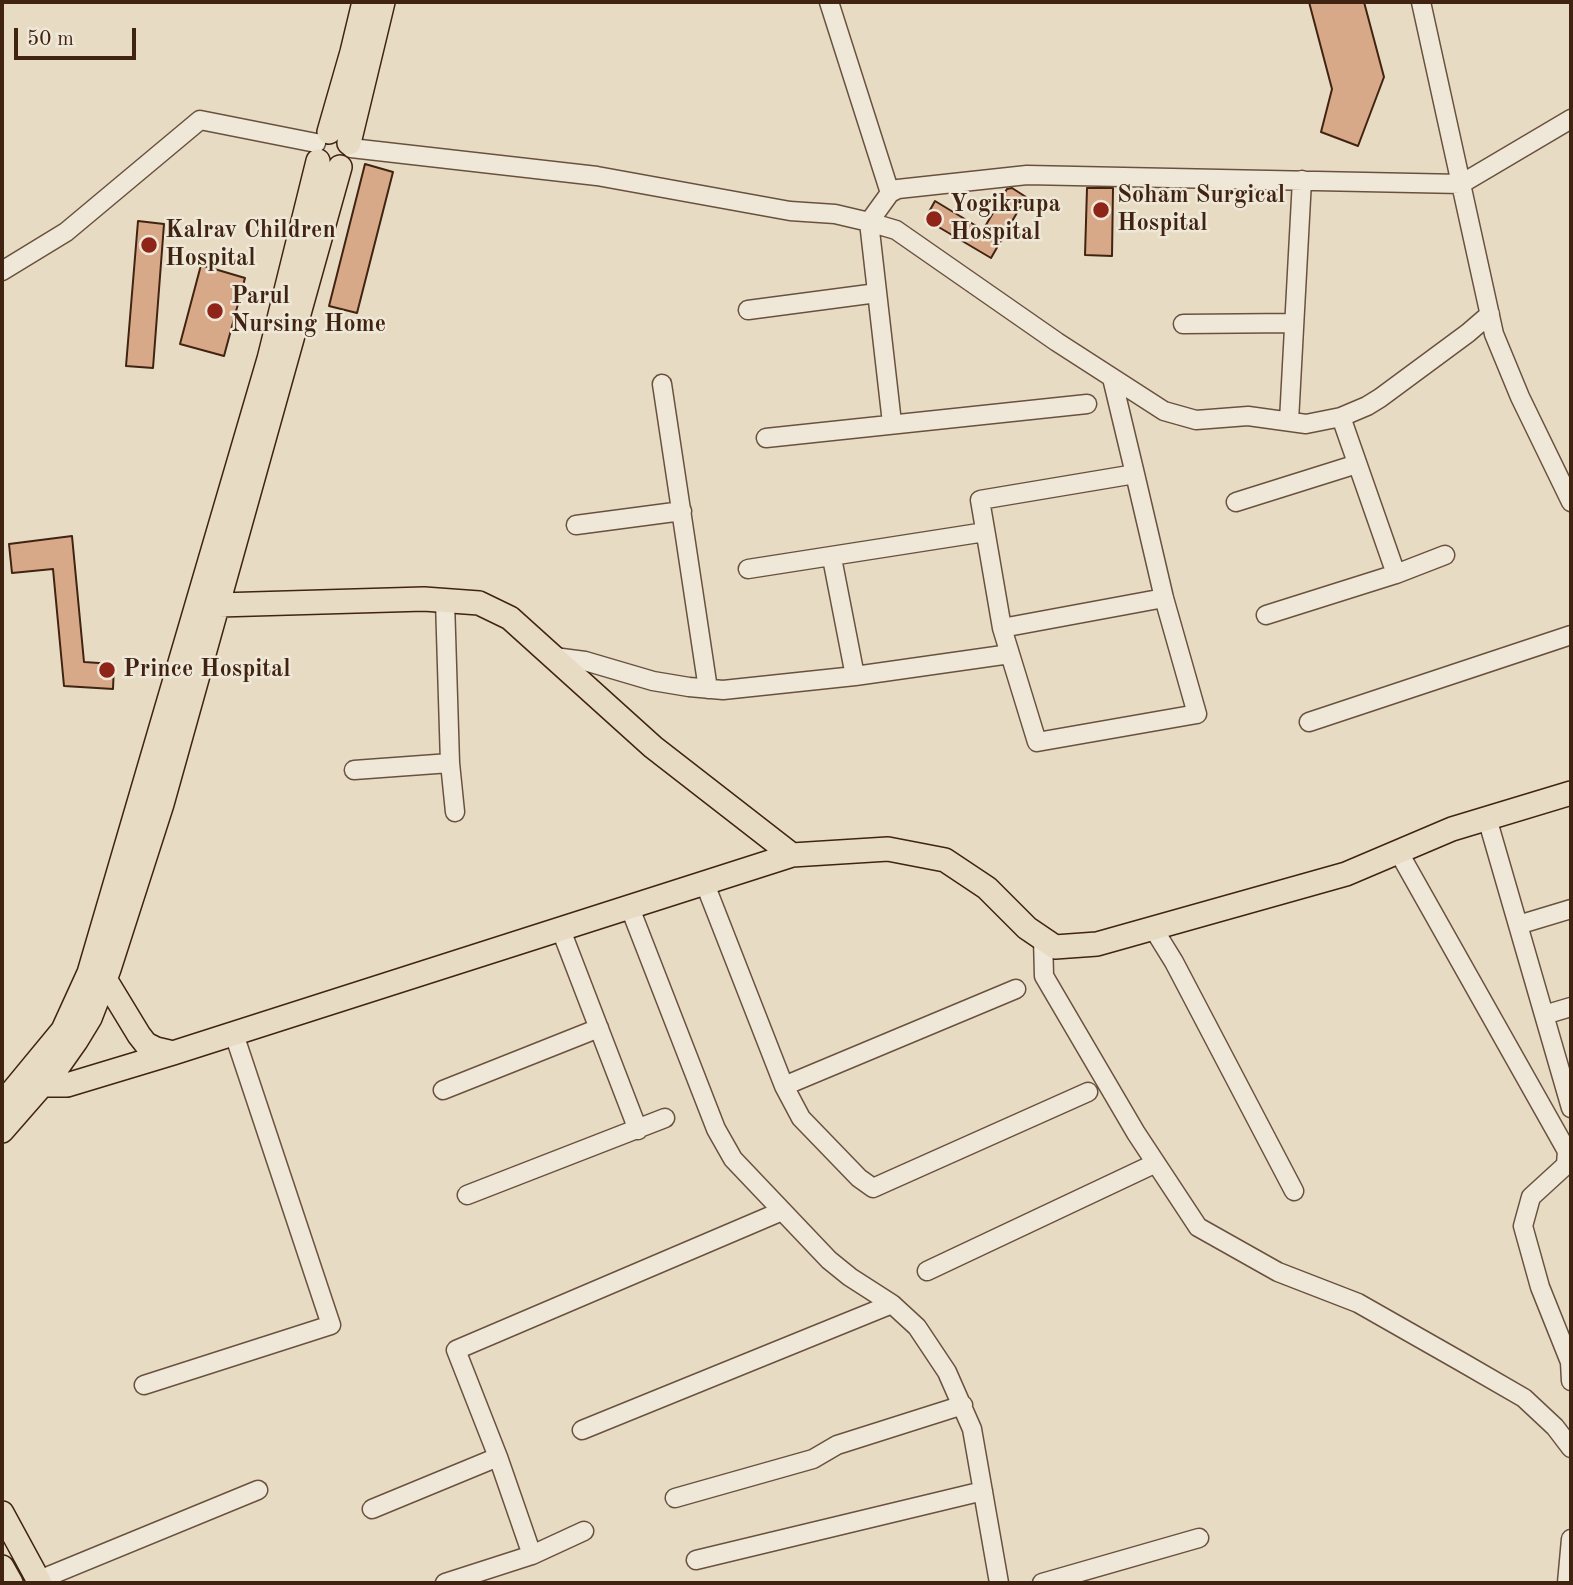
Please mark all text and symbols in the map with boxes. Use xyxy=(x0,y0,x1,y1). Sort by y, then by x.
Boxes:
scale bar xyxy=(18,14,140,58)
text: 50 m xyxy=(27,29,74,50)
place label: Soham Surgical Hospital xyxy=(1117,182,1285,238)
place label: Yogikrupa Hospital xyxy=(950,191,1061,247)
marker: Soham Surgical Hospital xyxy=(1091,200,1111,220)
marker: Yogikrupa Hospital xyxy=(924,209,944,229)
place label: Kalrav Children Hospital xyxy=(165,217,336,273)
marker: Kalrav Children Hospital xyxy=(139,235,159,255)
place label: Parul Nursing Home xyxy=(231,283,386,339)
marker: Parul Nursing Home xyxy=(205,301,225,321)
place label: Prince Hospital xyxy=(123,656,291,684)
marker: Prince Hospital xyxy=(97,660,117,680)

